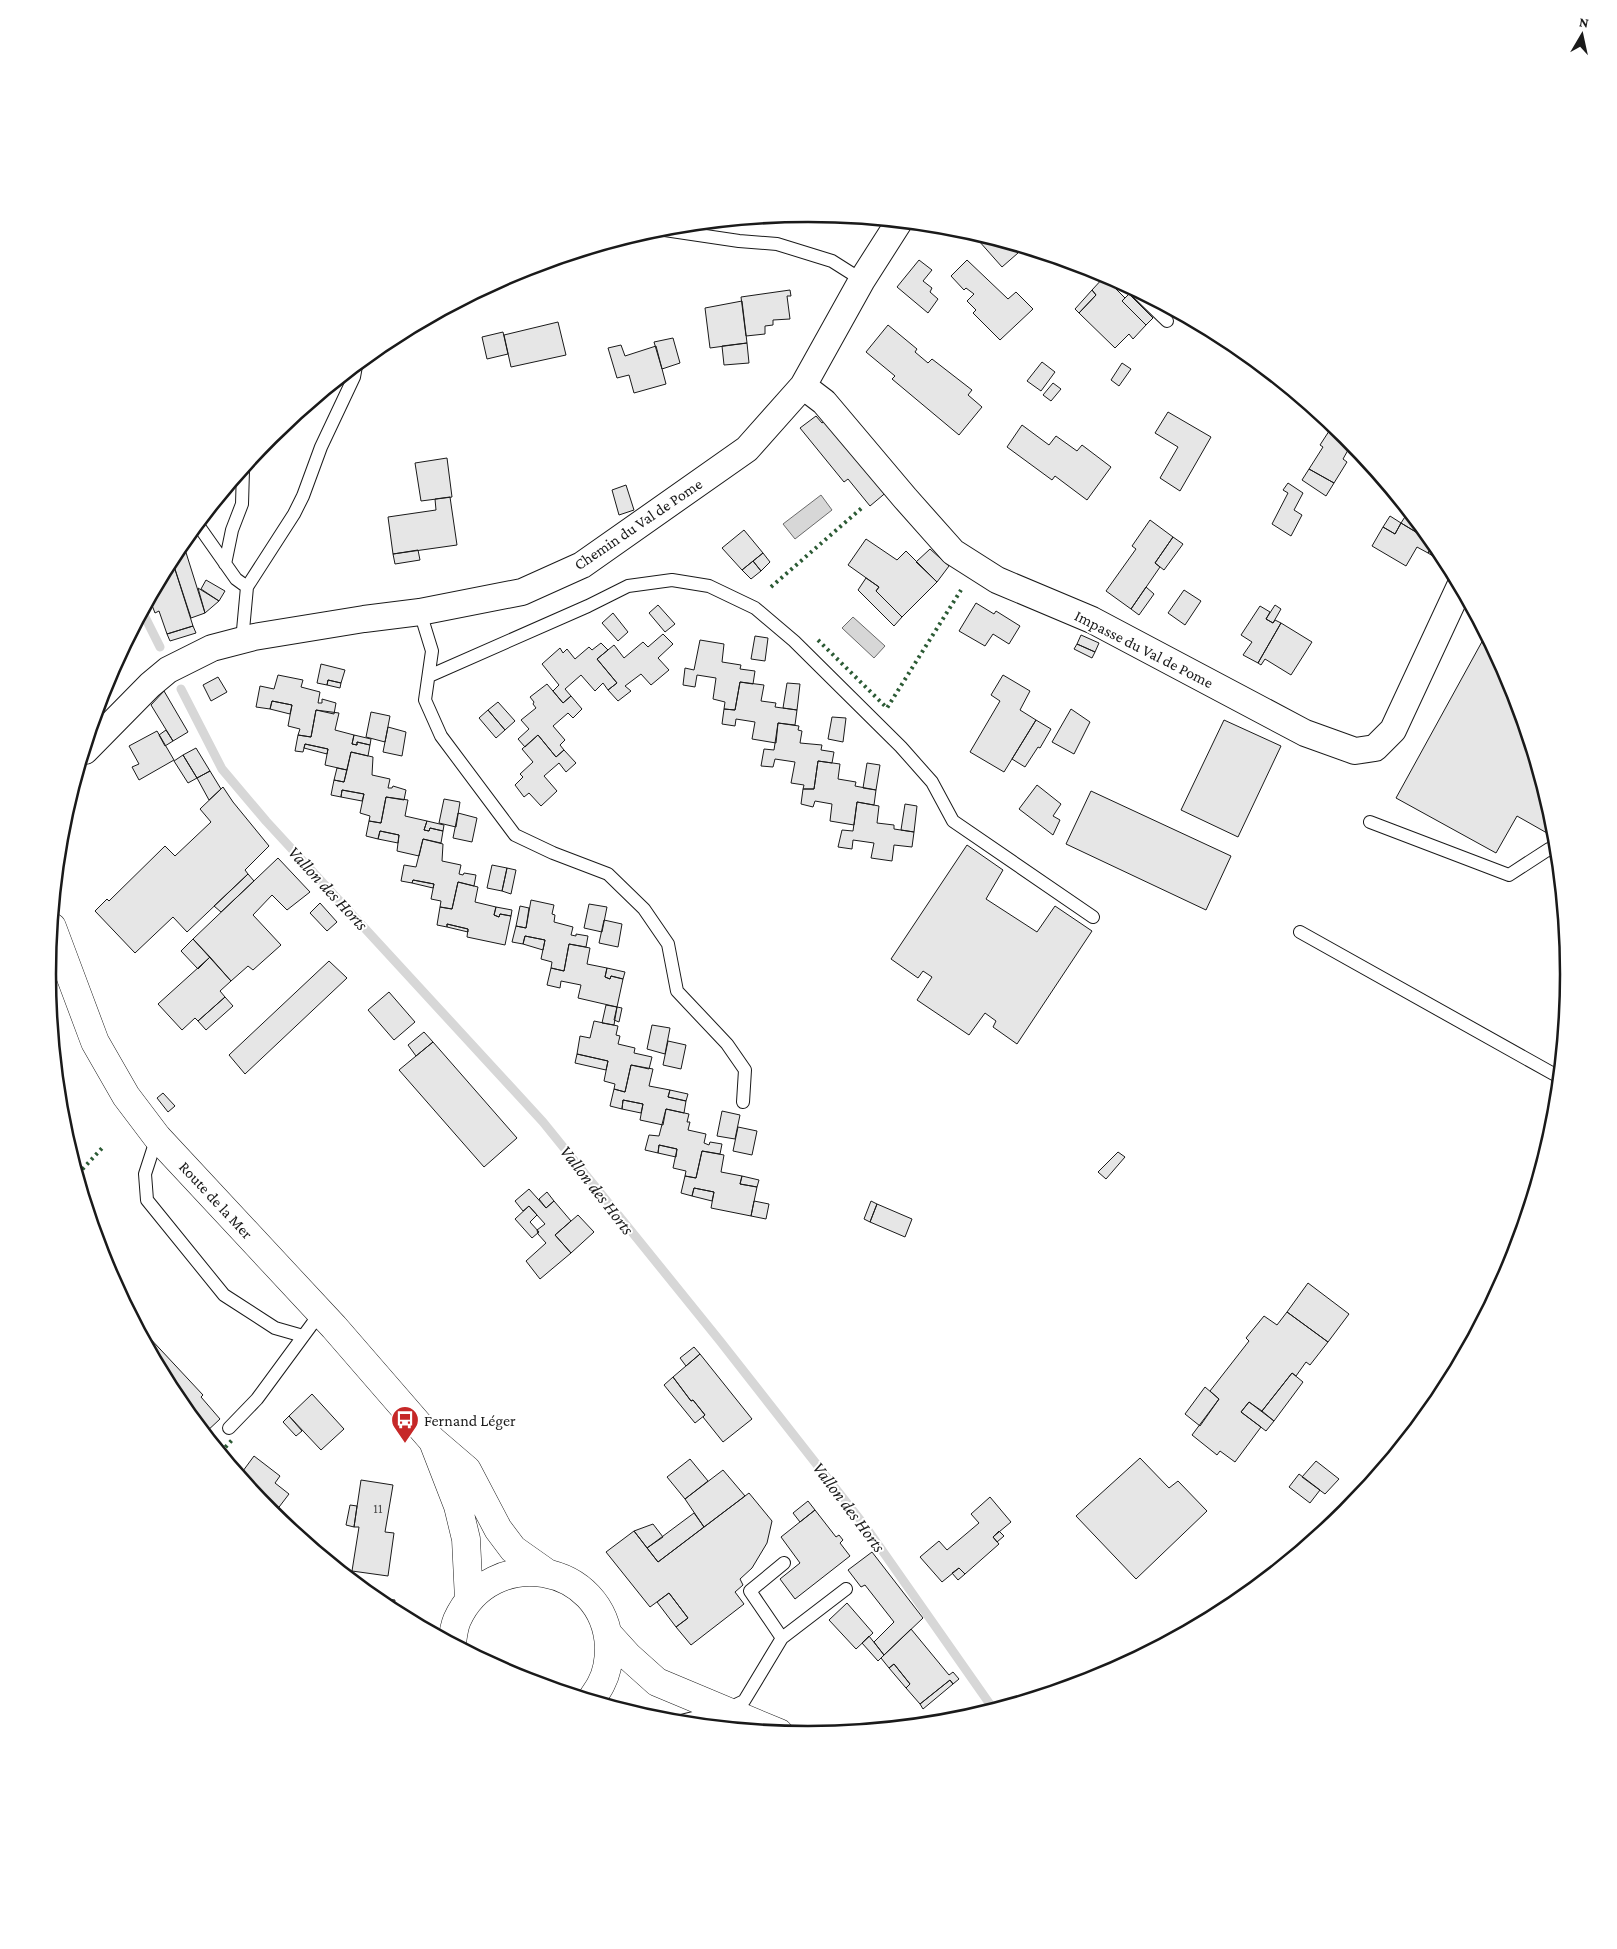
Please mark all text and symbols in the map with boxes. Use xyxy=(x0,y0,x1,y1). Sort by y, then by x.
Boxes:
north arrow xyxy=(1557,10,1607,60)
text: N xyxy=(1578,14,1590,31)
street label: Chemin du Val de Pome xyxy=(571,475,705,573)
street label: Impasse du Val de Pome xyxy=(1072,607,1216,692)
water label: Vallon des Horts xyxy=(284,842,372,935)
water label: Vallon des Horts xyxy=(556,1141,638,1239)
street label: Route de la Mer xyxy=(176,1158,256,1242)
bus stop icon: Fernand Léger xyxy=(390,1405,420,1444)
place label: Fernand Léger xyxy=(424,1412,516,1430)
water label: Vallon des Horts xyxy=(809,1458,890,1556)
house number: 11 xyxy=(373,1500,383,1516)

